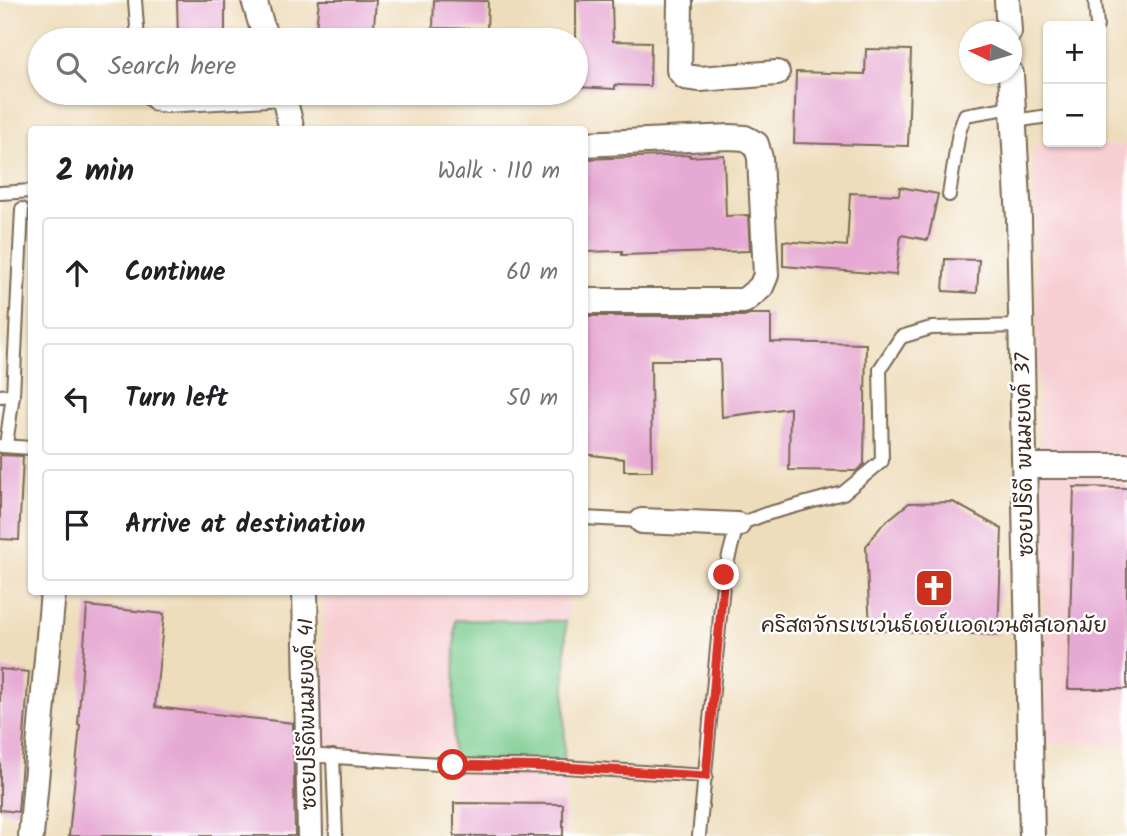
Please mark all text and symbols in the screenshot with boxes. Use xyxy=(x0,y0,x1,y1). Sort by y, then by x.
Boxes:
north arrow xyxy=(959,21,1022,84)
map controls xyxy=(1043,21,1106,147)
button: + xyxy=(1043,21,1106,84)
search box xyxy=(28,28,588,105)
text: Search here xyxy=(108,46,236,88)
icon: search xyxy=(52,48,90,86)
button: − xyxy=(1043,84,1106,147)
text: 2 min xyxy=(56,148,134,196)
text: Walk · 110 m xyxy=(437,154,560,190)
text: Continue xyxy=(125,252,226,294)
icon: ahead xyxy=(58,254,96,292)
text: 60 m xyxy=(506,255,558,291)
street label: ซอยปรีดี พนมยงค์ 37 xyxy=(1007,351,1044,557)
text: Turn left xyxy=(125,378,228,420)
icon: left xyxy=(58,380,96,418)
text: 50 m xyxy=(507,381,558,417)
text: Arrive at destination xyxy=(125,504,365,546)
icon: arrive xyxy=(58,506,96,544)
route end xyxy=(708,559,739,590)
church icon: คริสตจักรเซเว่นธ์เดย์แอดเวนตีสเอกมัย xyxy=(913,567,955,609)
place label: คริสตจักรเซเว่นธ์เดย์แอดเวนตีสเอกมัย xyxy=(761,610,1107,643)
street label: ซอยปรีดีพนมยงค์ 41 xyxy=(290,618,327,810)
route start xyxy=(437,749,468,780)

